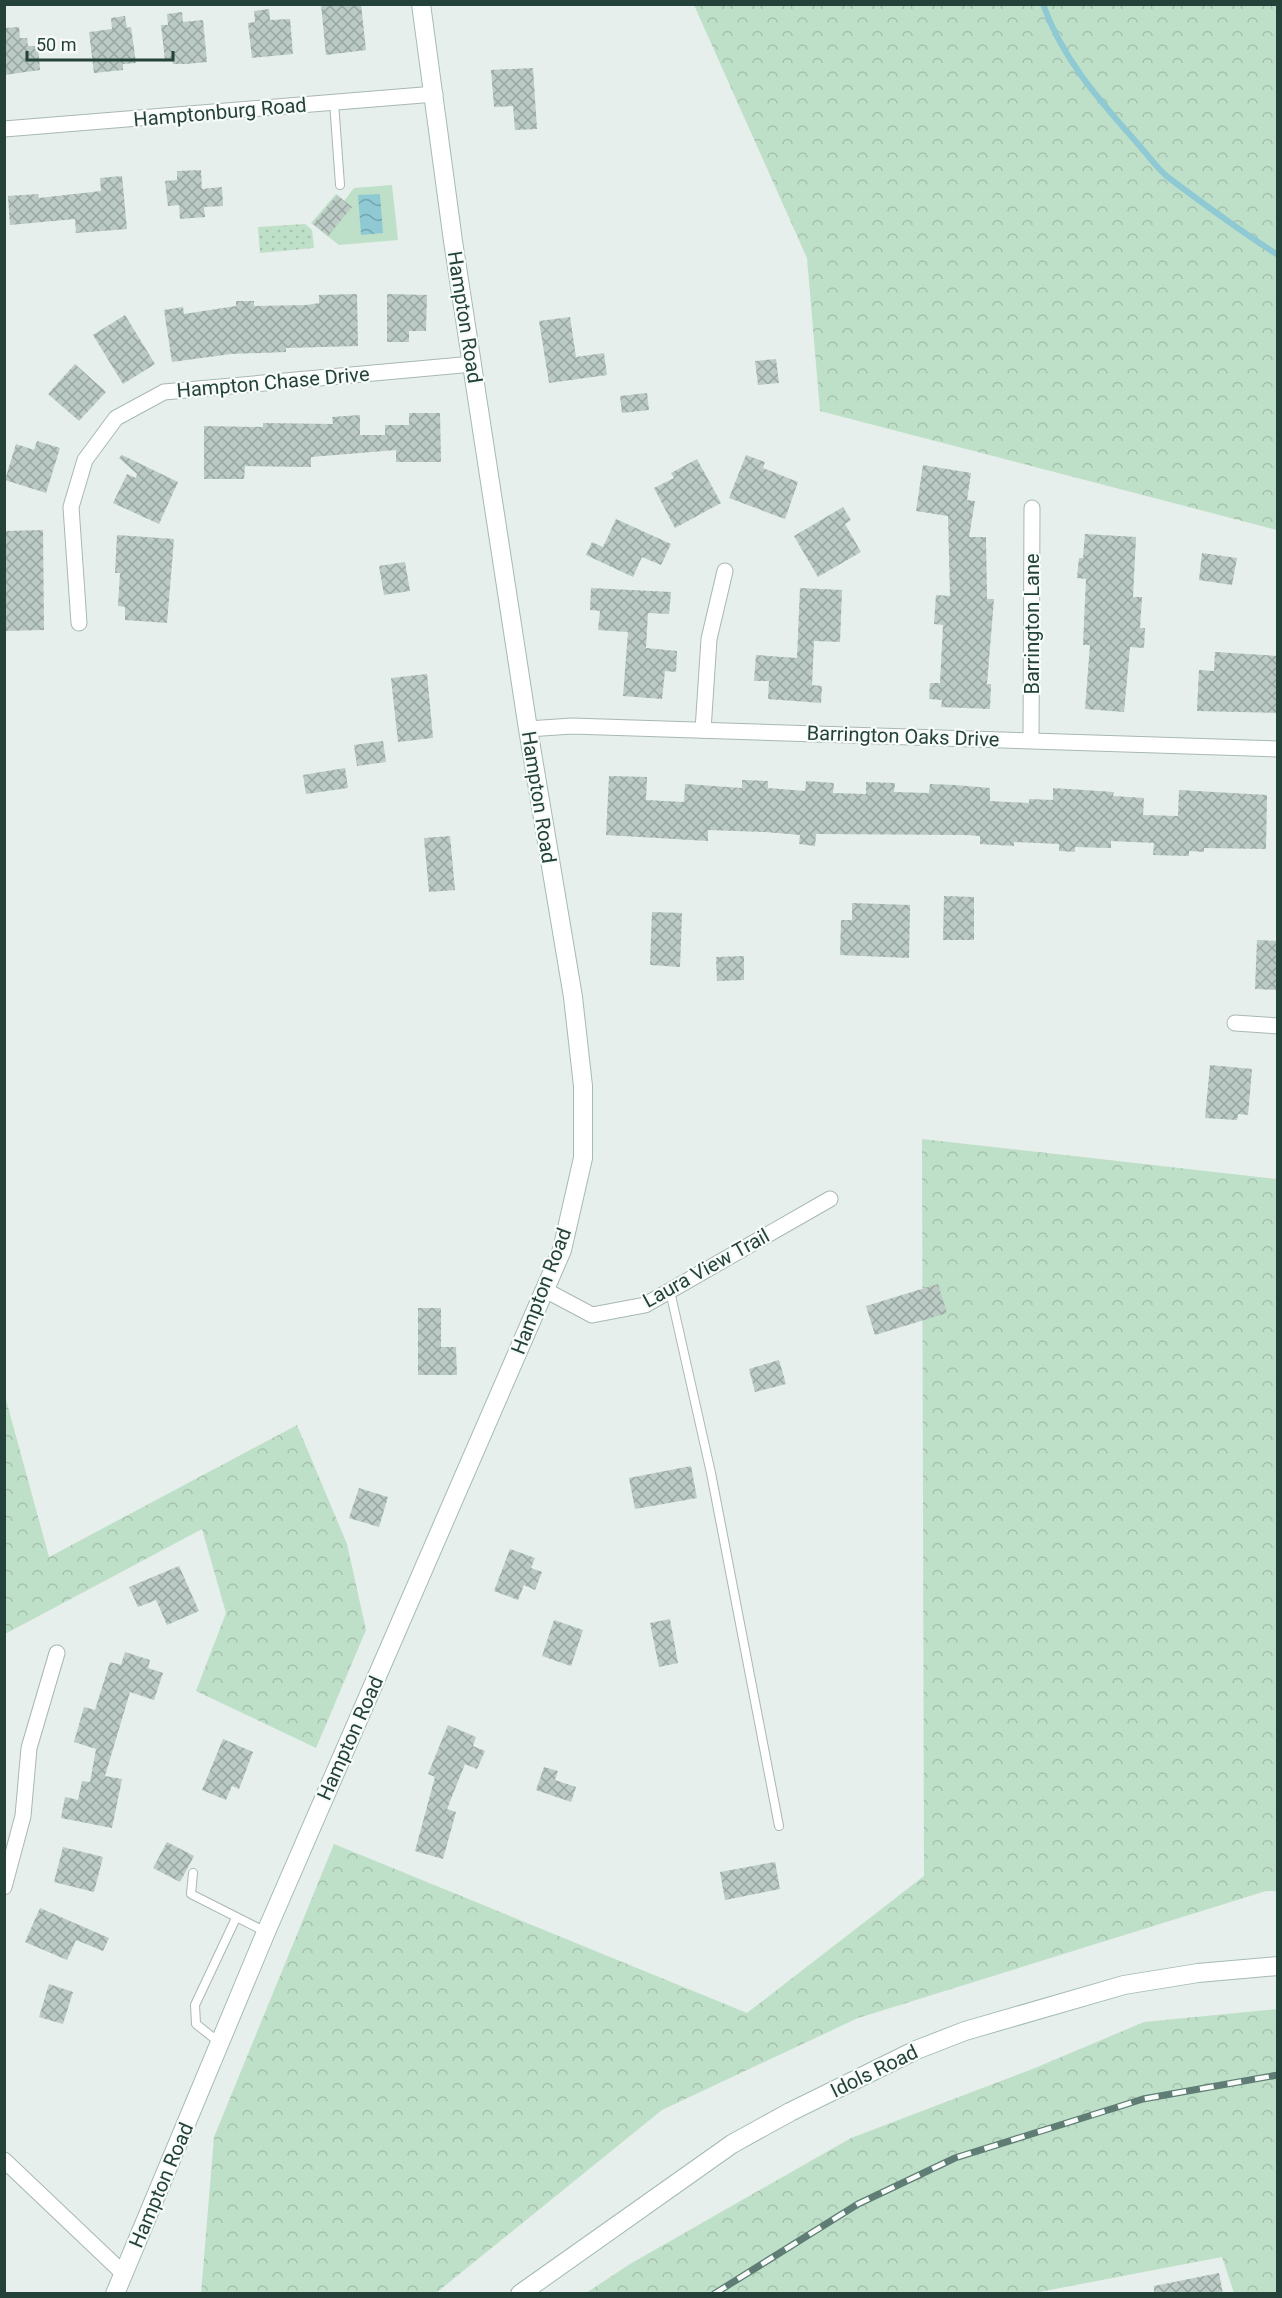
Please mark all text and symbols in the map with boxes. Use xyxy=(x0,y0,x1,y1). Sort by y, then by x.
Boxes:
scale bar xyxy=(27,24,172,62)
text: 50 m xyxy=(36,34,76,55)
street label: Hamptonburg Road xyxy=(132,92,308,132)
street label: Hampton Road xyxy=(443,249,487,385)
street label: Hampton Chase Drive xyxy=(176,362,370,402)
street label: Barrington Lane xyxy=(1020,553,1044,695)
street label: Barrington Oaks Drive xyxy=(806,721,1000,751)
street label: Hampton Road xyxy=(517,729,561,865)
street label: Laura View Trail xyxy=(639,1223,773,1313)
street label: Hampton Road xyxy=(506,1224,576,1358)
street label: Hampton Road xyxy=(312,1672,388,1804)
street label: Idols Road xyxy=(826,2040,922,2102)
street label: Hampton Road xyxy=(124,2119,198,2251)

